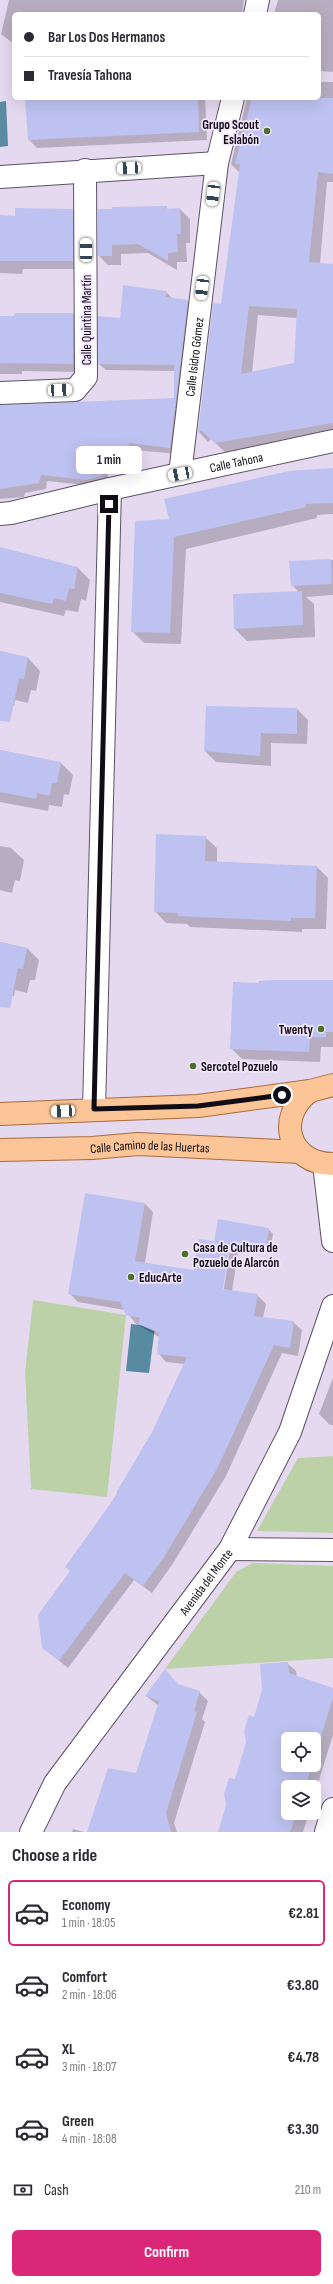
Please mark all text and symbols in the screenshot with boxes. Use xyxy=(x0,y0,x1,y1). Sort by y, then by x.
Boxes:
text: Bar Los Dos Hermanos xyxy=(48,28,165,47)
text: Travesía Tahona xyxy=(48,66,132,85)
place label: Grupo Scout Eslabón xyxy=(202,117,260,148)
marker: Grupo Scout Eslabón xyxy=(262,126,272,136)
car xyxy=(117,161,141,175)
car xyxy=(206,181,220,207)
car xyxy=(80,238,92,262)
street label: Calle Quintina Martín xyxy=(79,275,95,365)
car xyxy=(195,275,209,301)
street label: Calle Isidro Gómez xyxy=(182,316,208,397)
car xyxy=(48,383,72,397)
callout: 1 min xyxy=(76,446,142,474)
street label: Calle Tahona xyxy=(208,449,265,476)
text: 1 min xyxy=(97,452,121,468)
car xyxy=(167,466,193,482)
route end xyxy=(100,495,118,513)
place label: Twenty xyxy=(279,1022,314,1038)
marker: Twenty xyxy=(316,1024,326,1034)
place label: Sercotel Pozuelo xyxy=(201,1059,278,1075)
marker: Sercotel Pozuelo xyxy=(188,1061,198,1071)
route start xyxy=(273,1086,291,1104)
car xyxy=(51,1104,75,1118)
street label: Calle Camino de las Huertas xyxy=(89,1137,210,1157)
place label: Casa de Cultura de Pozuelo de Alarcón xyxy=(193,1240,279,1271)
marker: Casa de Cultura de Pozuelo de Alarcón xyxy=(180,1249,190,1259)
place label: EducArte xyxy=(139,1270,182,1286)
marker: EducArte xyxy=(126,1272,136,1282)
street label: Avenida del Monte xyxy=(176,1546,237,1620)
map controls xyxy=(281,1732,321,1820)
button: locate xyxy=(281,1732,321,1772)
button: layers xyxy=(281,1780,321,1820)
text: Choose a ride xyxy=(12,1845,97,1866)
icon: car xyxy=(14,1895,50,1931)
text: Economy xyxy=(62,1896,111,1915)
text: €2.81 xyxy=(288,1904,319,1923)
text: 1 min · 18:05 xyxy=(62,1915,115,1931)
icon: car xyxy=(14,1967,50,2003)
text: Comfort xyxy=(62,1968,107,1987)
text: €3.80 xyxy=(287,1976,319,1995)
text: 2 min · 18:06 xyxy=(62,1987,117,2003)
icon: car xyxy=(14,2039,50,2075)
text: XL xyxy=(62,2040,75,2059)
text: €4.78 xyxy=(288,2048,319,2067)
text: 3 min · 18:07 xyxy=(62,2059,116,2075)
icon: car xyxy=(14,2111,50,2147)
text: Green xyxy=(62,2112,94,2131)
text: €3.30 xyxy=(287,2120,319,2139)
text: 4 min · 18:08 xyxy=(62,2131,117,2147)
icon: cash xyxy=(12,2179,34,2201)
text: Cash xyxy=(44,2181,69,2200)
text: 210 m xyxy=(295,2182,321,2198)
button: Confirm xyxy=(12,2230,321,2276)

